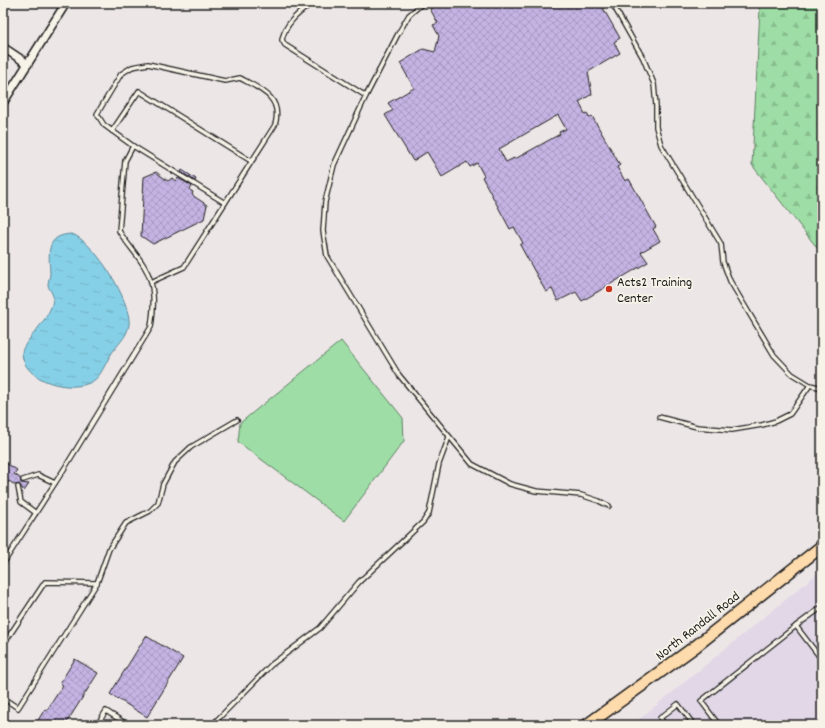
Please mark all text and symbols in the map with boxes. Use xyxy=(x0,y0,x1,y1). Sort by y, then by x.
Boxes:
place label: Acts2 Training Center xyxy=(617,273,692,309)
marker: Acts2 Training Center xyxy=(604,284,614,294)
street label: North Randall Road xyxy=(652,587,745,666)

